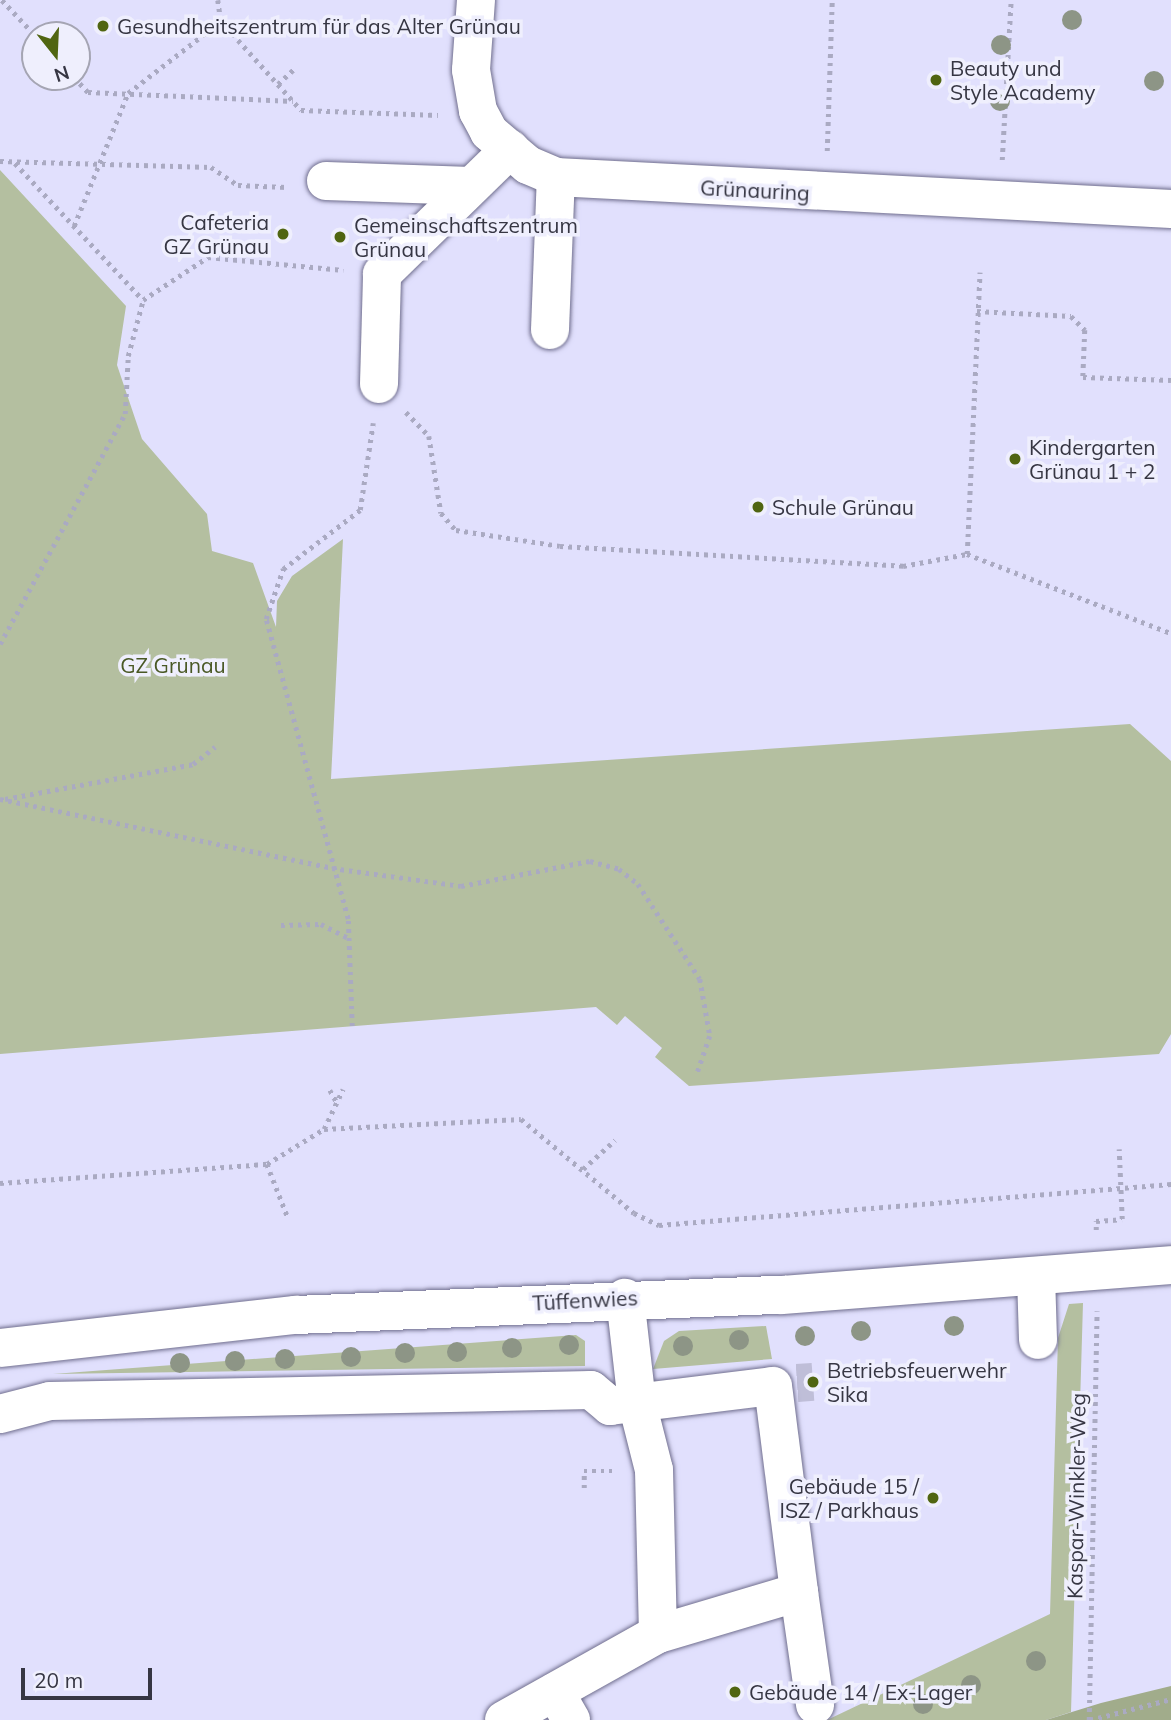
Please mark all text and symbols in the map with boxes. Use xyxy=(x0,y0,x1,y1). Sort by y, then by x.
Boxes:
place label: Gesundheitszentrum für das Alter Grünau xyxy=(117,13,521,39)
marker: Gesundheitszentrum für das Alter Grünau xyxy=(95,18,111,34)
north arrow xyxy=(21,21,91,91)
place label: Beauty und Style Academy xyxy=(950,55,1095,105)
text: N xyxy=(51,60,72,88)
marker: Beauty und Style Academy xyxy=(928,72,944,88)
street label: Grünauring xyxy=(700,175,810,205)
place label: Cafeteria GZ Grünau xyxy=(164,209,269,259)
place label: Gemeinschaftszentrum Grünau xyxy=(354,212,578,262)
marker: Cafeteria GZ Grünau xyxy=(275,226,291,242)
marker: Gemeinschaftszentrum Grünau xyxy=(332,229,348,245)
place label: Kindergarten Grünau 1 + 2 xyxy=(1029,434,1156,484)
marker: Kindergarten Grünau 1 + 2 xyxy=(1007,451,1023,467)
place label: Schule Grünau xyxy=(772,494,914,520)
marker: Schule Grünau xyxy=(750,499,766,515)
park label: GZ Grünau xyxy=(120,652,226,678)
street label: Tüffenwies xyxy=(532,1285,638,1315)
place label: Betriebsfeuerwehr Sika xyxy=(827,1357,1007,1407)
marker: Betriebsfeuerwehr Sika xyxy=(805,1374,821,1390)
street label: Kaspar-Winkler-Weg xyxy=(1062,1393,1090,1599)
place label: Gebäude 15 / ISZ / Parkhaus xyxy=(779,1473,919,1523)
marker: Gebäude 15 / ISZ / Parkhaus xyxy=(925,1490,941,1506)
scale bar xyxy=(24,1654,156,1698)
text: 20 m xyxy=(34,1667,83,1693)
place label: Gebäude 14 / Ex-Lager xyxy=(749,1679,972,1705)
marker: Gebäude 14 / Ex-Lager xyxy=(727,1684,743,1700)

